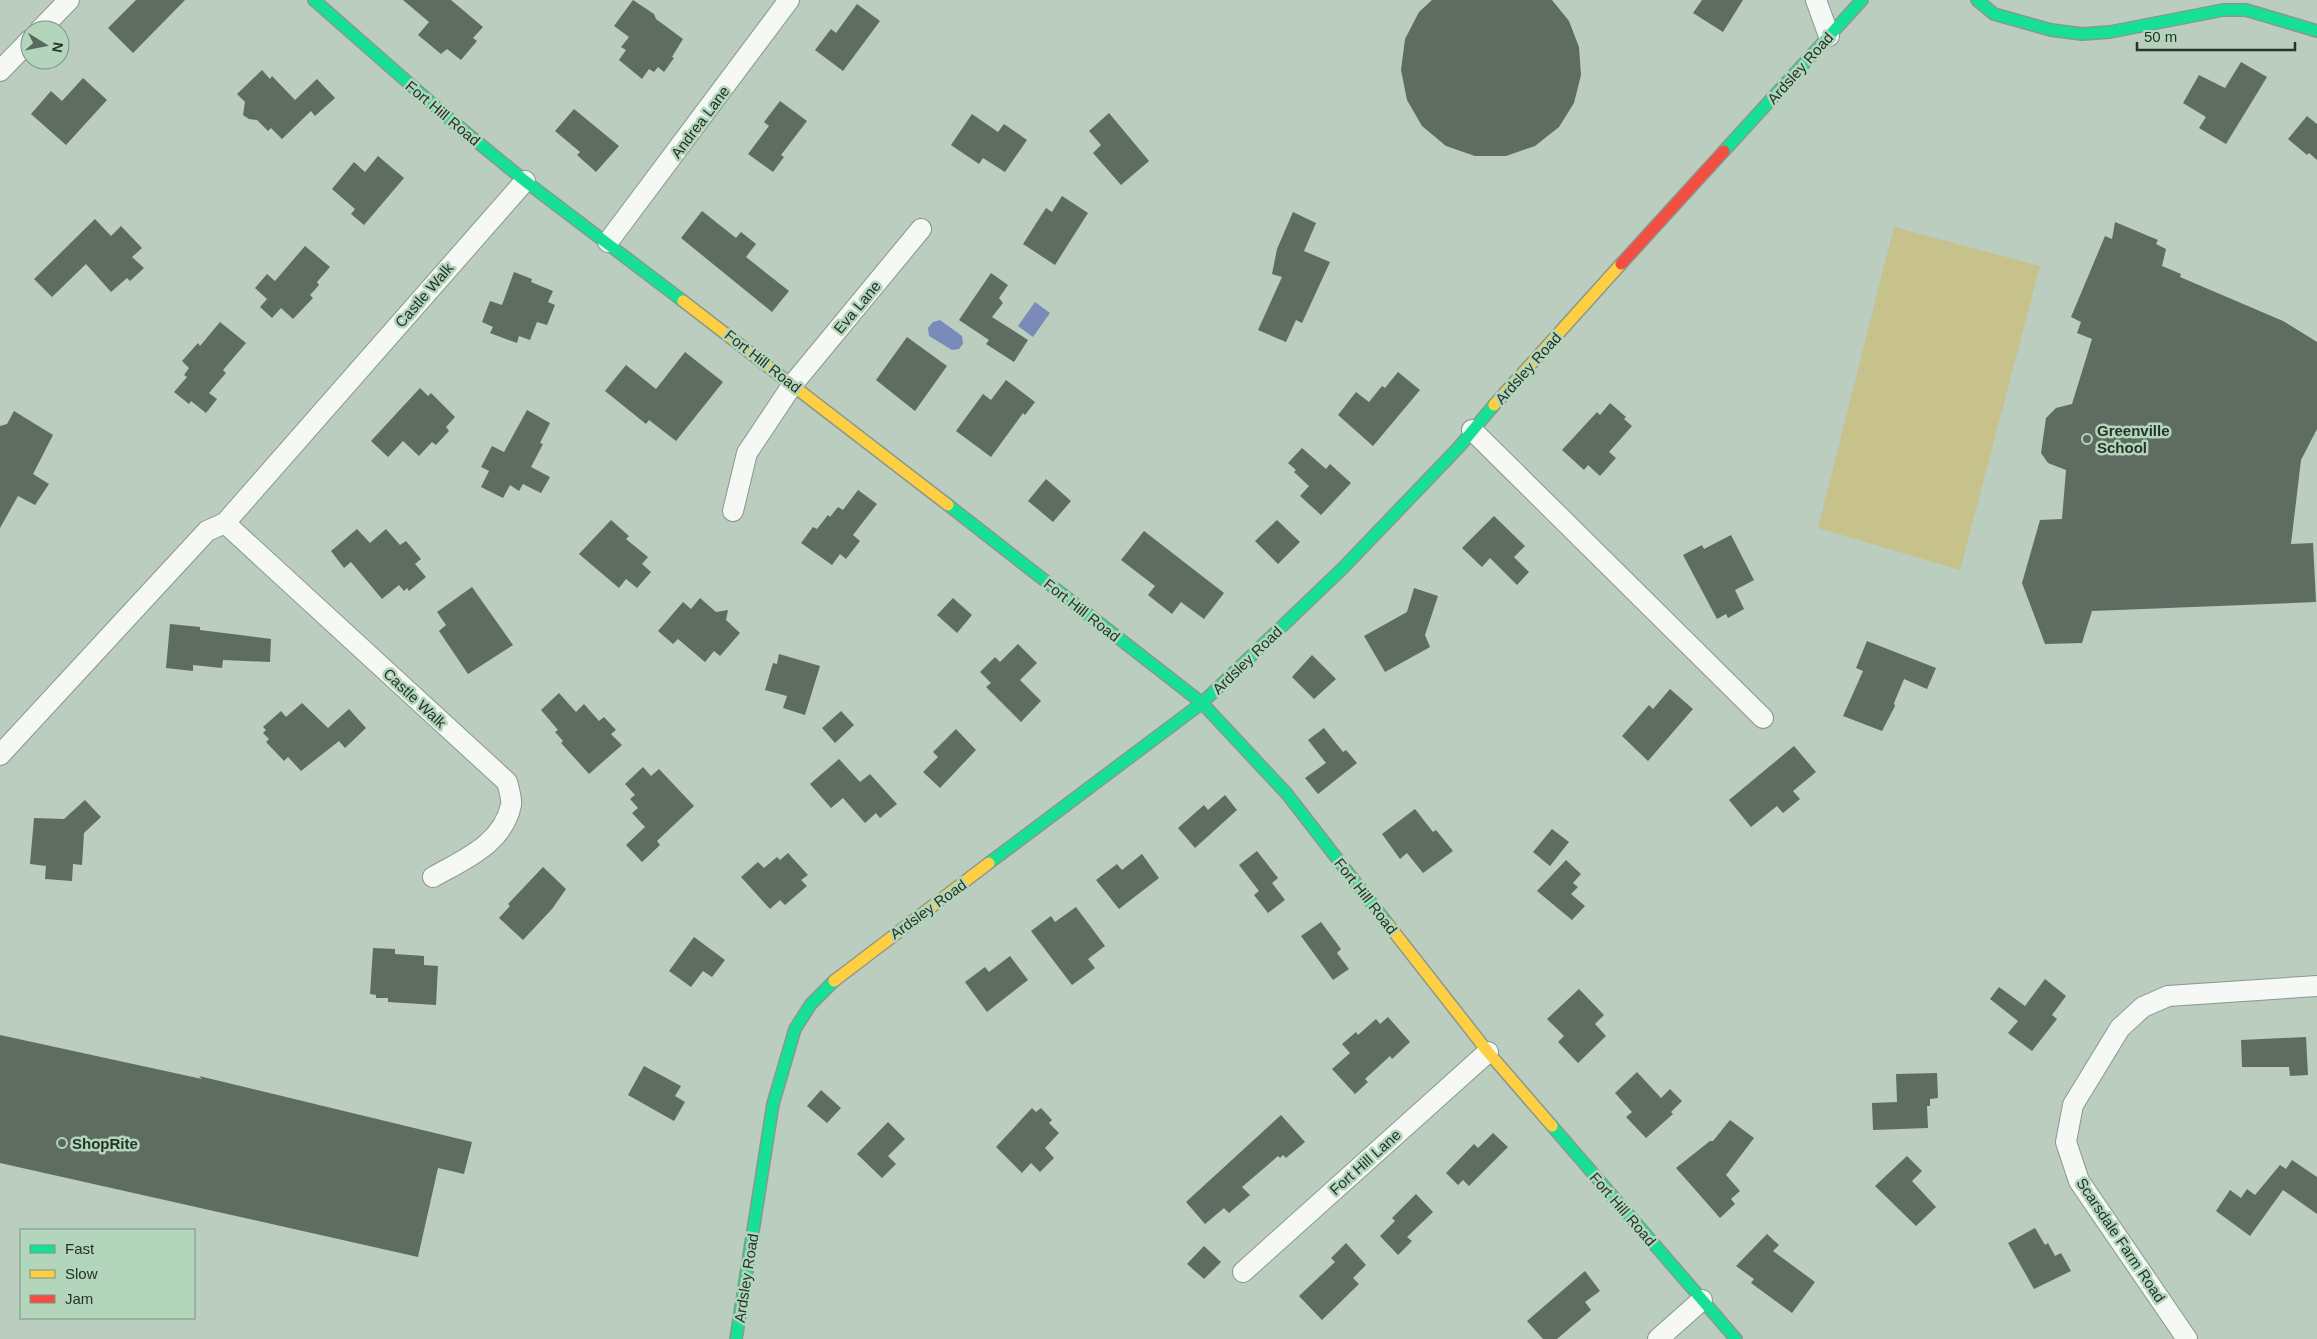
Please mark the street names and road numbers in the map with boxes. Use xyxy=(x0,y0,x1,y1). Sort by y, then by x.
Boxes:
street label: Ardsley Road xyxy=(1764,29,1836,107)
street label: Fort Hill Road xyxy=(402,77,484,149)
street label: Andrea Lane xyxy=(667,83,733,161)
street label: Castle Walk xyxy=(392,259,457,331)
street label: Eva Lane xyxy=(830,277,884,337)
street label: Fort Hill Road xyxy=(722,326,804,396)
street label: Ardsley Road xyxy=(1492,329,1564,407)
street label: Fort Hill Road xyxy=(1041,575,1123,645)
street label: Ardsley Road xyxy=(1209,623,1285,697)
street label: Castle Walk xyxy=(380,665,450,732)
street label: Fort Hill Road xyxy=(1331,855,1401,937)
street label: Ardsley Road xyxy=(887,876,969,942)
street label: Fort Hill Lane xyxy=(1326,1126,1404,1198)
street label: Fort Hill Road xyxy=(1587,1169,1659,1249)
street label: Scarsdale Farm Road xyxy=(2073,1175,2169,1305)
street label: Ardsley Road xyxy=(731,1232,761,1324)

